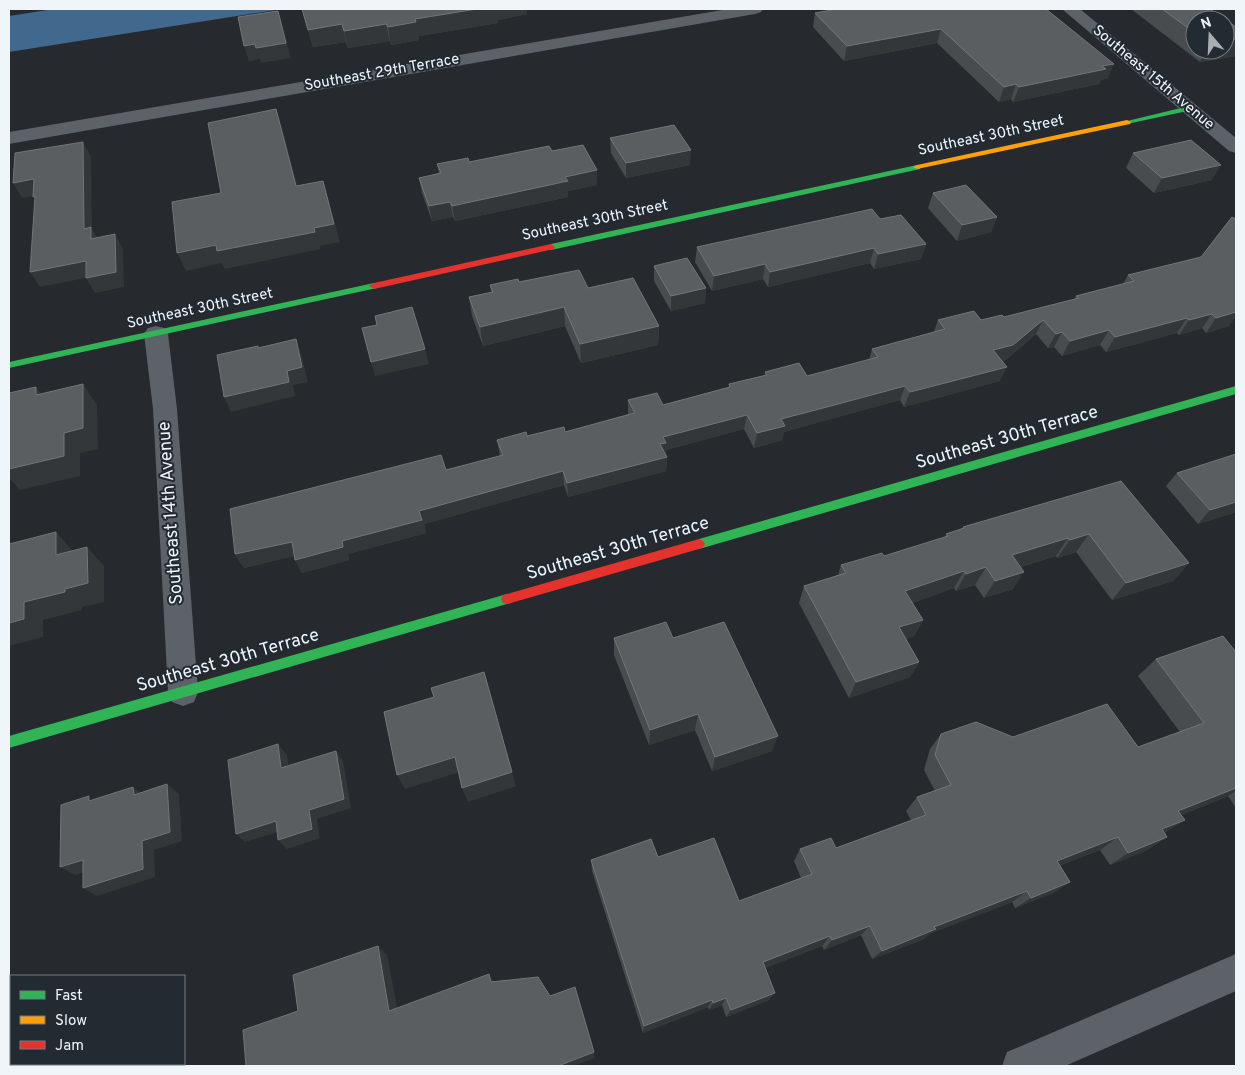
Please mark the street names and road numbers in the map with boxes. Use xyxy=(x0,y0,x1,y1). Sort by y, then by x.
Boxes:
street label: Southeast 15th Avenue xyxy=(1088,21,1218,135)
street label: Southeast 29th Terrace xyxy=(303,50,461,96)
street label: Southeast 30th Street xyxy=(916,111,1066,161)
street label: Southeast 30th Street xyxy=(520,196,670,246)
street label: Southeast 30th Street xyxy=(125,284,275,334)
street label: Southeast 30th Terrace xyxy=(913,401,1101,475)
street label: Southeast 14th Avenue xyxy=(153,421,189,605)
street label: Southeast 30th Terrace xyxy=(524,512,712,586)
street label: Southeast 30th Terrace xyxy=(134,624,322,698)

